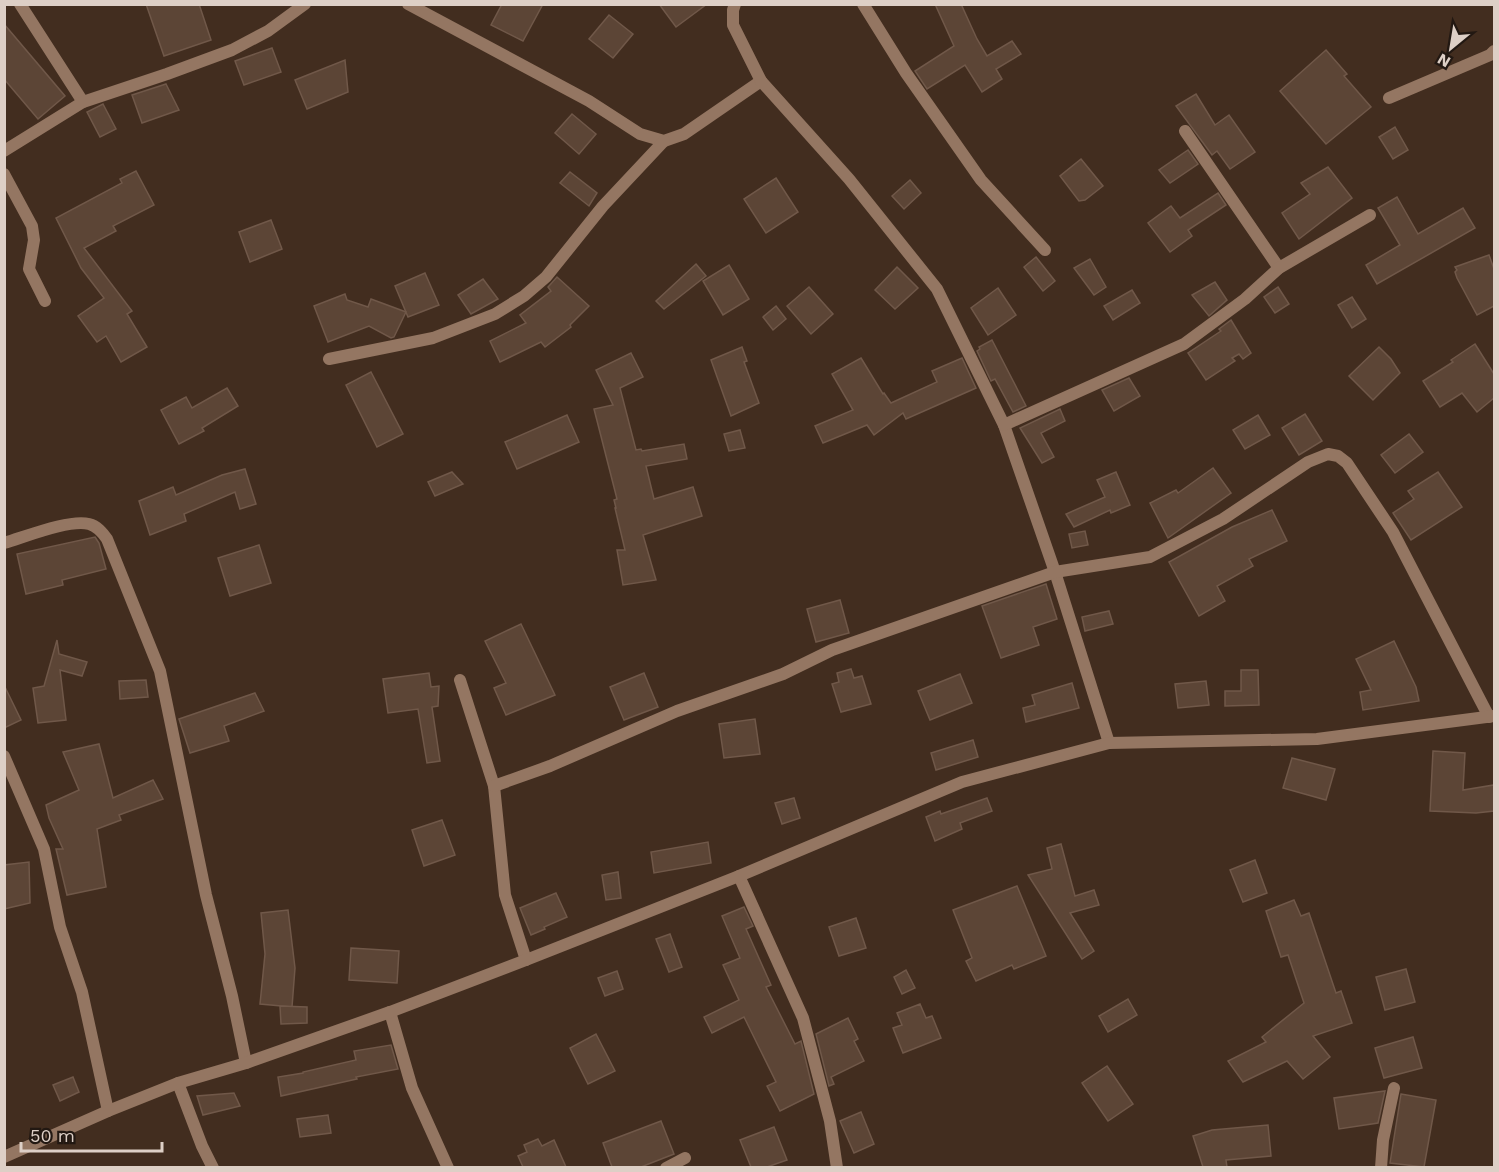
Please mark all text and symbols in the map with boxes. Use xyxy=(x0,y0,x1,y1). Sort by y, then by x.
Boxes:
north arrow xyxy=(1421,18,1481,78)
text: N xyxy=(1434,49,1454,72)
scale bar xyxy=(21,1115,162,1153)
text: 50 m xyxy=(30,1125,75,1146)

